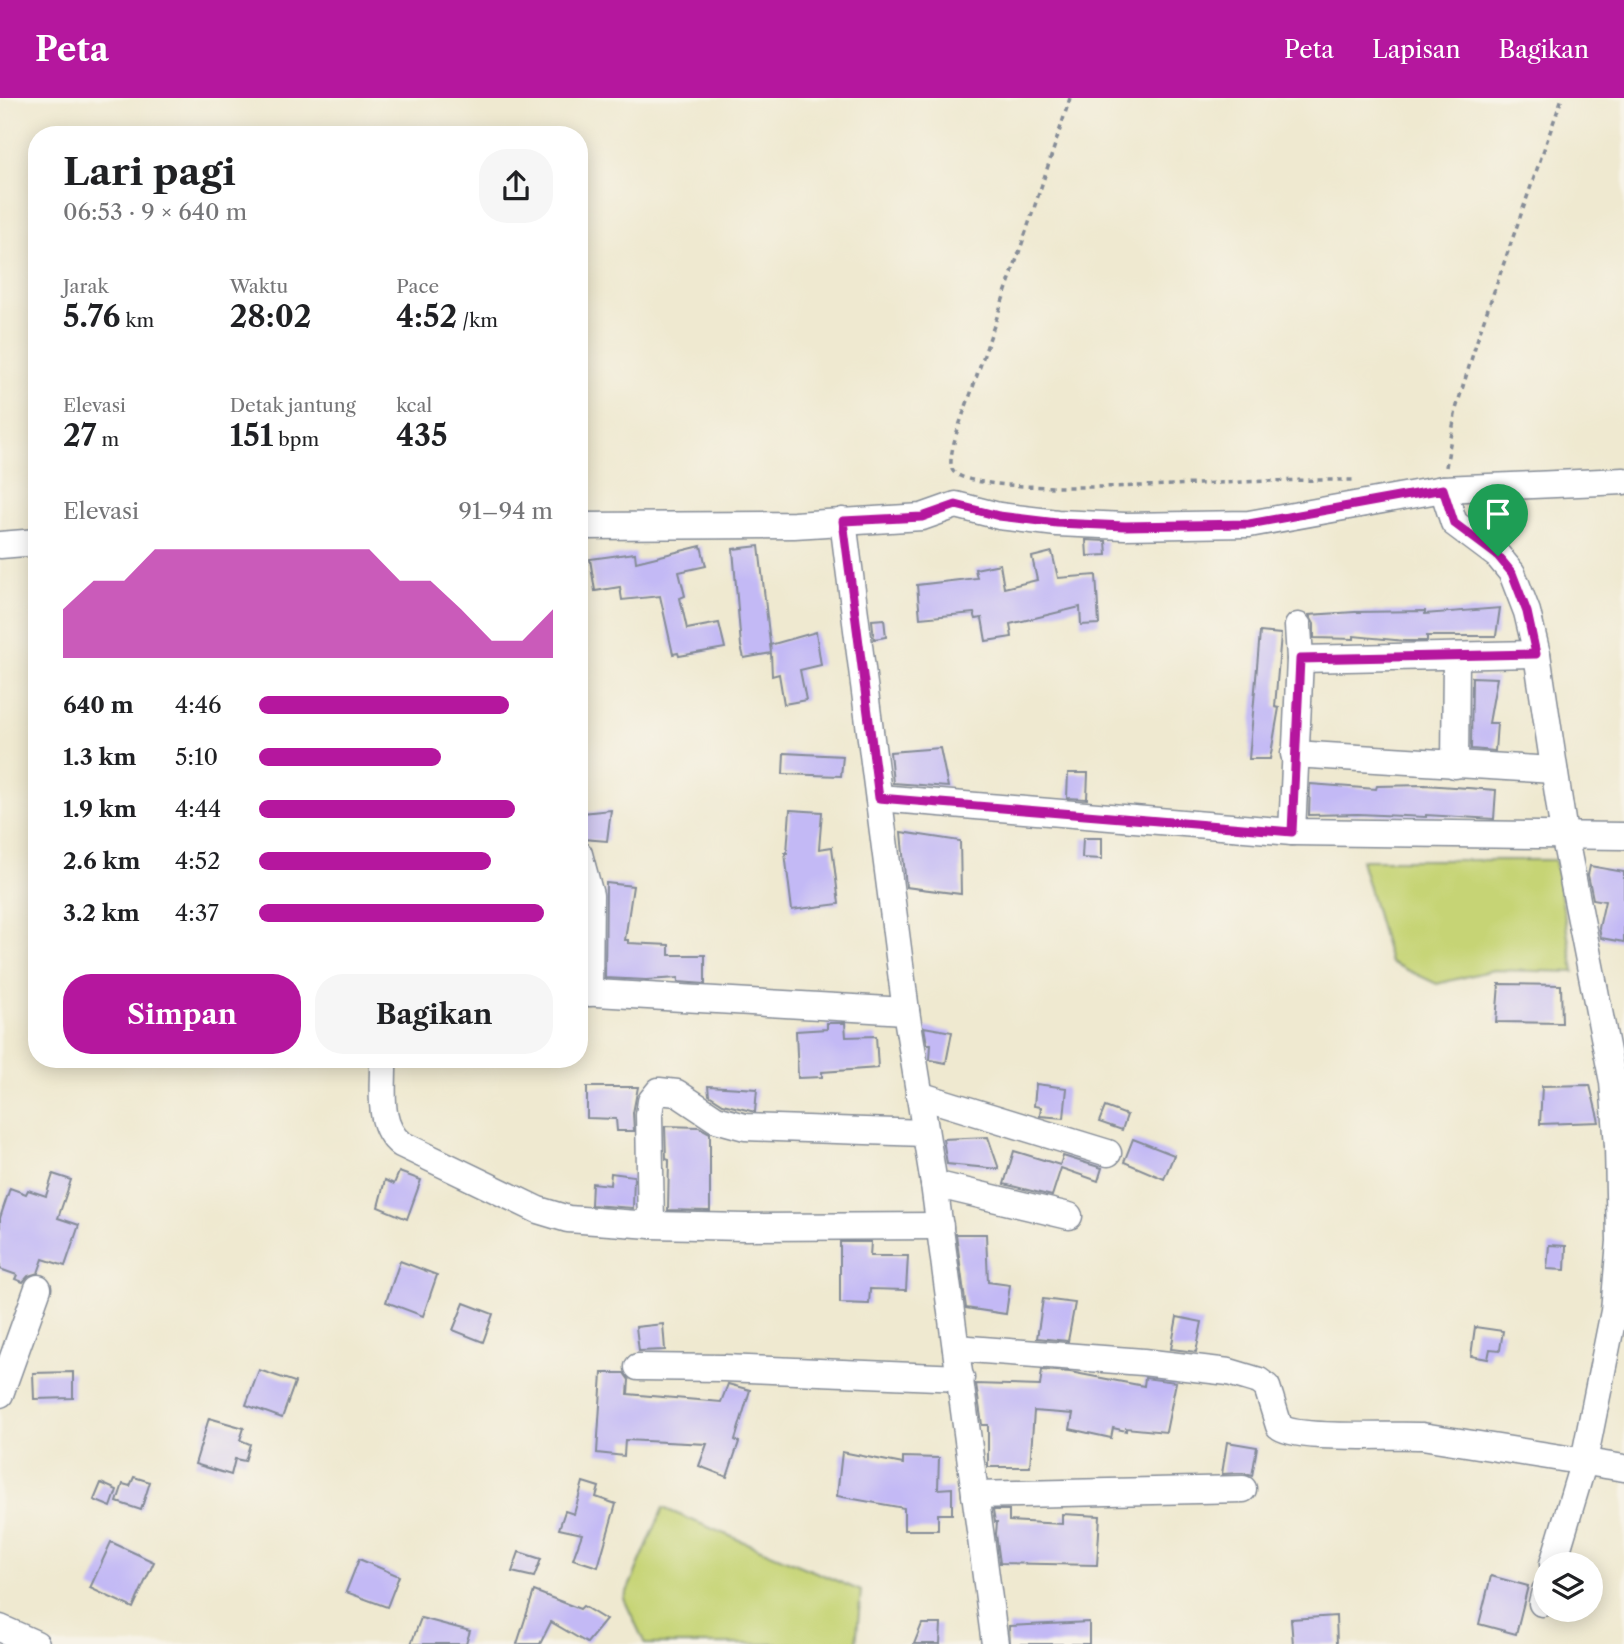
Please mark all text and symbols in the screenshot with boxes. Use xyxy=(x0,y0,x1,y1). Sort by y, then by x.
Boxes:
text: Peta xyxy=(35,29,109,70)
text: Peta xyxy=(1284,35,1334,64)
text: Lapisan xyxy=(1372,35,1461,64)
text: Bagikan xyxy=(1499,35,1589,64)
text: Lari pagi xyxy=(63,148,236,195)
button: share xyxy=(479,149,553,223)
text: 06:53 · 9 × 640 m xyxy=(63,198,247,226)
text: Jarak xyxy=(63,275,108,298)
text: Waktu xyxy=(230,275,288,298)
text: Pace xyxy=(396,275,439,298)
text: 5.76 xyxy=(63,298,120,335)
text: 28:02 xyxy=(230,298,312,335)
text: 4:52 xyxy=(396,298,457,335)
text: km xyxy=(120,309,154,332)
text: /km xyxy=(457,309,498,332)
text: Elevasi xyxy=(63,394,126,417)
text: Detak jantung xyxy=(230,394,356,417)
text: kcal xyxy=(396,394,432,417)
text: 27 xyxy=(63,417,96,454)
text: 151 xyxy=(230,417,273,454)
text: 435 xyxy=(396,417,448,454)
text: m xyxy=(96,428,119,451)
text: bpm xyxy=(273,428,319,451)
pin xyxy=(1468,484,1528,556)
icon: arrive xyxy=(1479,495,1517,533)
text: Elevasi xyxy=(63,497,139,525)
text: 91–94 m xyxy=(458,497,553,525)
text: 640 m xyxy=(63,691,134,719)
text: 4:46 xyxy=(175,691,222,719)
text: 1.3 km xyxy=(63,743,137,771)
text: 5:10 xyxy=(175,743,218,771)
text: 1.9 km xyxy=(63,795,137,823)
text: 4:44 xyxy=(175,795,221,823)
text: 2.6 km xyxy=(63,847,141,875)
text: 4:52 xyxy=(175,847,220,875)
text: 3.2 km xyxy=(63,899,140,927)
text: 4:37 xyxy=(175,899,219,927)
button: Simpan xyxy=(63,974,301,1054)
button: Bagikan xyxy=(315,974,553,1054)
map controls xyxy=(1533,1552,1603,1622)
button: layers xyxy=(1533,1552,1603,1622)

